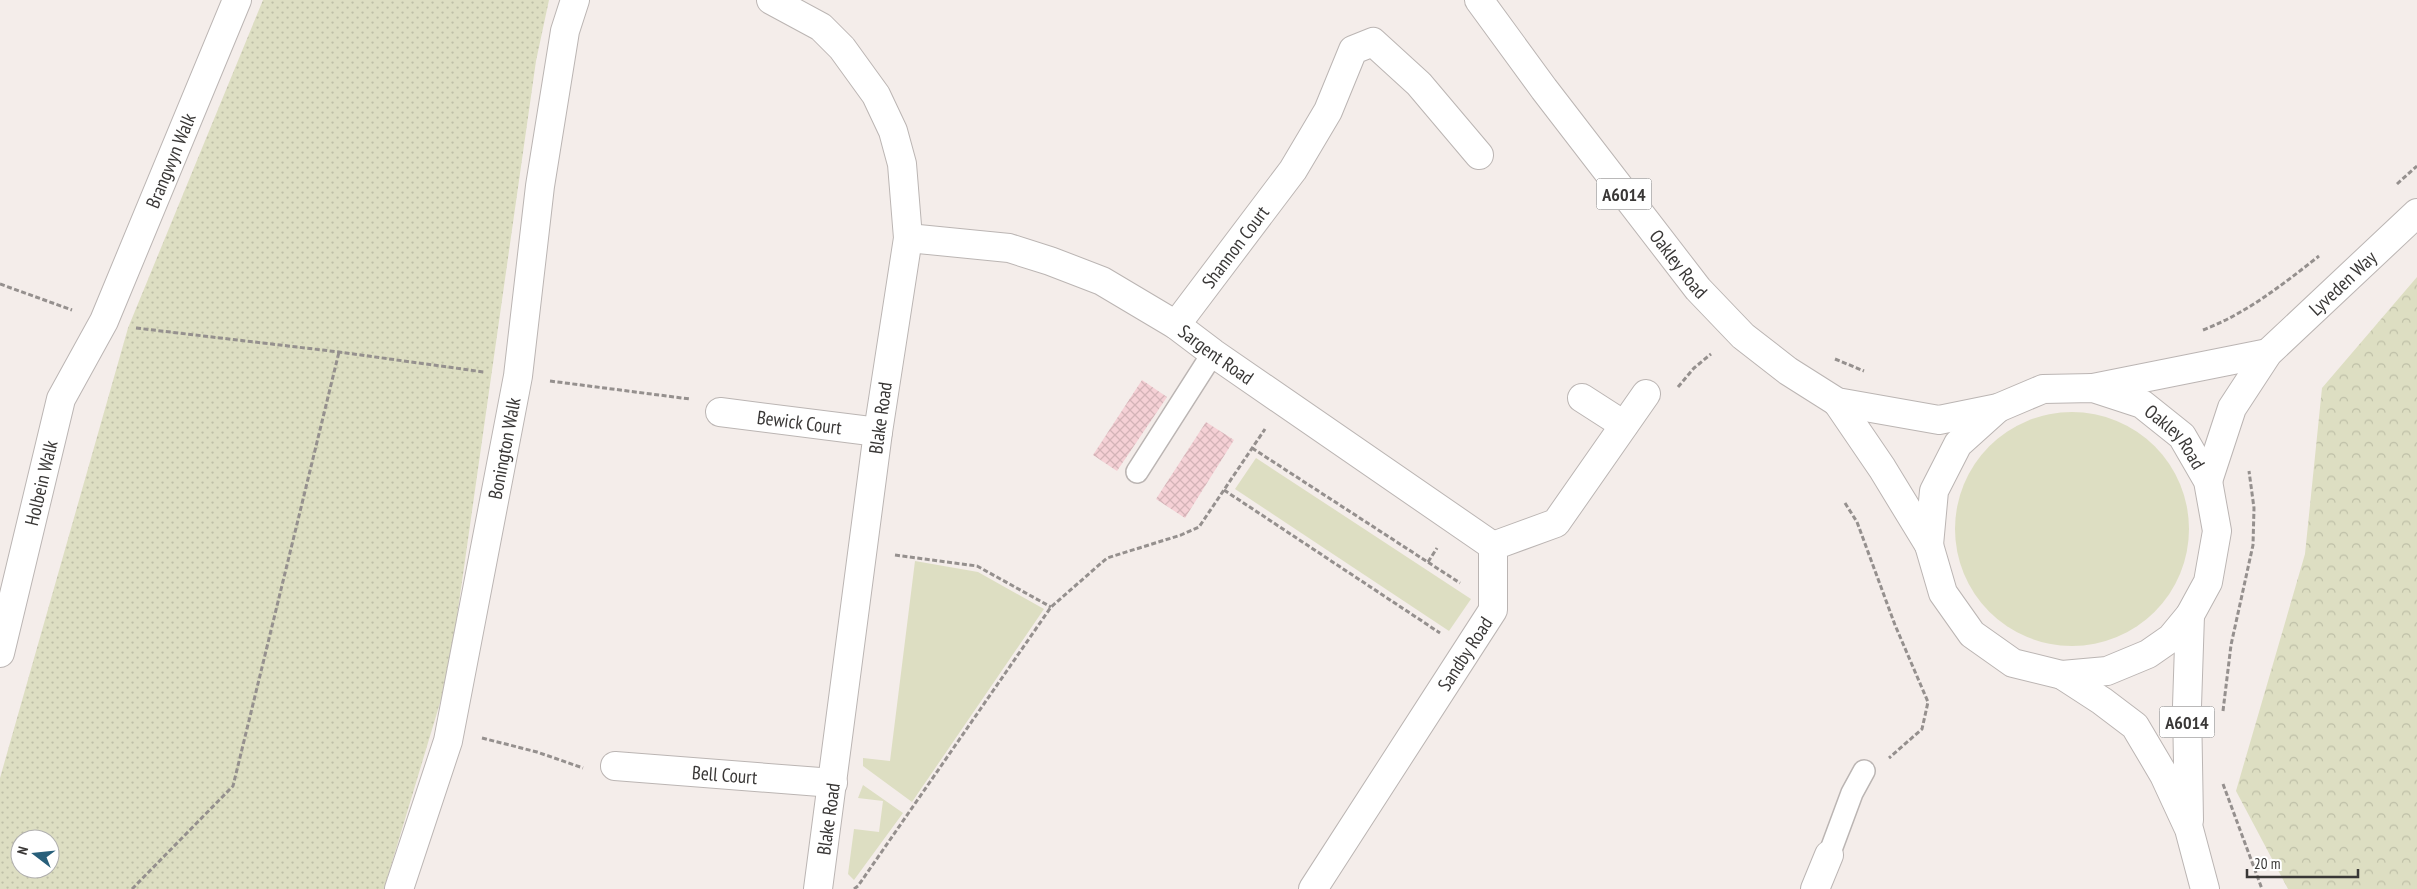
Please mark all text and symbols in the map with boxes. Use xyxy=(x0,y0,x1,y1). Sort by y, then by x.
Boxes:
street label: Brangwyn Walk xyxy=(140,109,201,212)
road number: A6014 xyxy=(1596,178,1652,210)
street label: Shannon Court xyxy=(1196,200,1274,293)
street label: Oakley Road xyxy=(1645,225,1713,304)
street label: Lyveden Way xyxy=(2304,245,2382,320)
street label: Sargent Road xyxy=(1174,319,1258,389)
street label: Blake Road xyxy=(863,380,897,456)
street label: Bonington Walk xyxy=(483,395,526,501)
street label: Oakley Road xyxy=(2140,399,2210,473)
street label: Bewick Court xyxy=(756,405,844,439)
street label: Holbein Walk xyxy=(19,437,63,528)
street label: Sandby Road xyxy=(1432,612,1498,695)
road number: A6014 xyxy=(2160,706,2214,738)
street label: Bell Court xyxy=(691,760,759,789)
street label: Blake Road xyxy=(811,781,845,857)
north arrow xyxy=(10,829,60,879)
text: N xyxy=(13,844,32,857)
scale bar xyxy=(2247,846,2358,878)
text: 20 m xyxy=(2254,854,2280,873)

